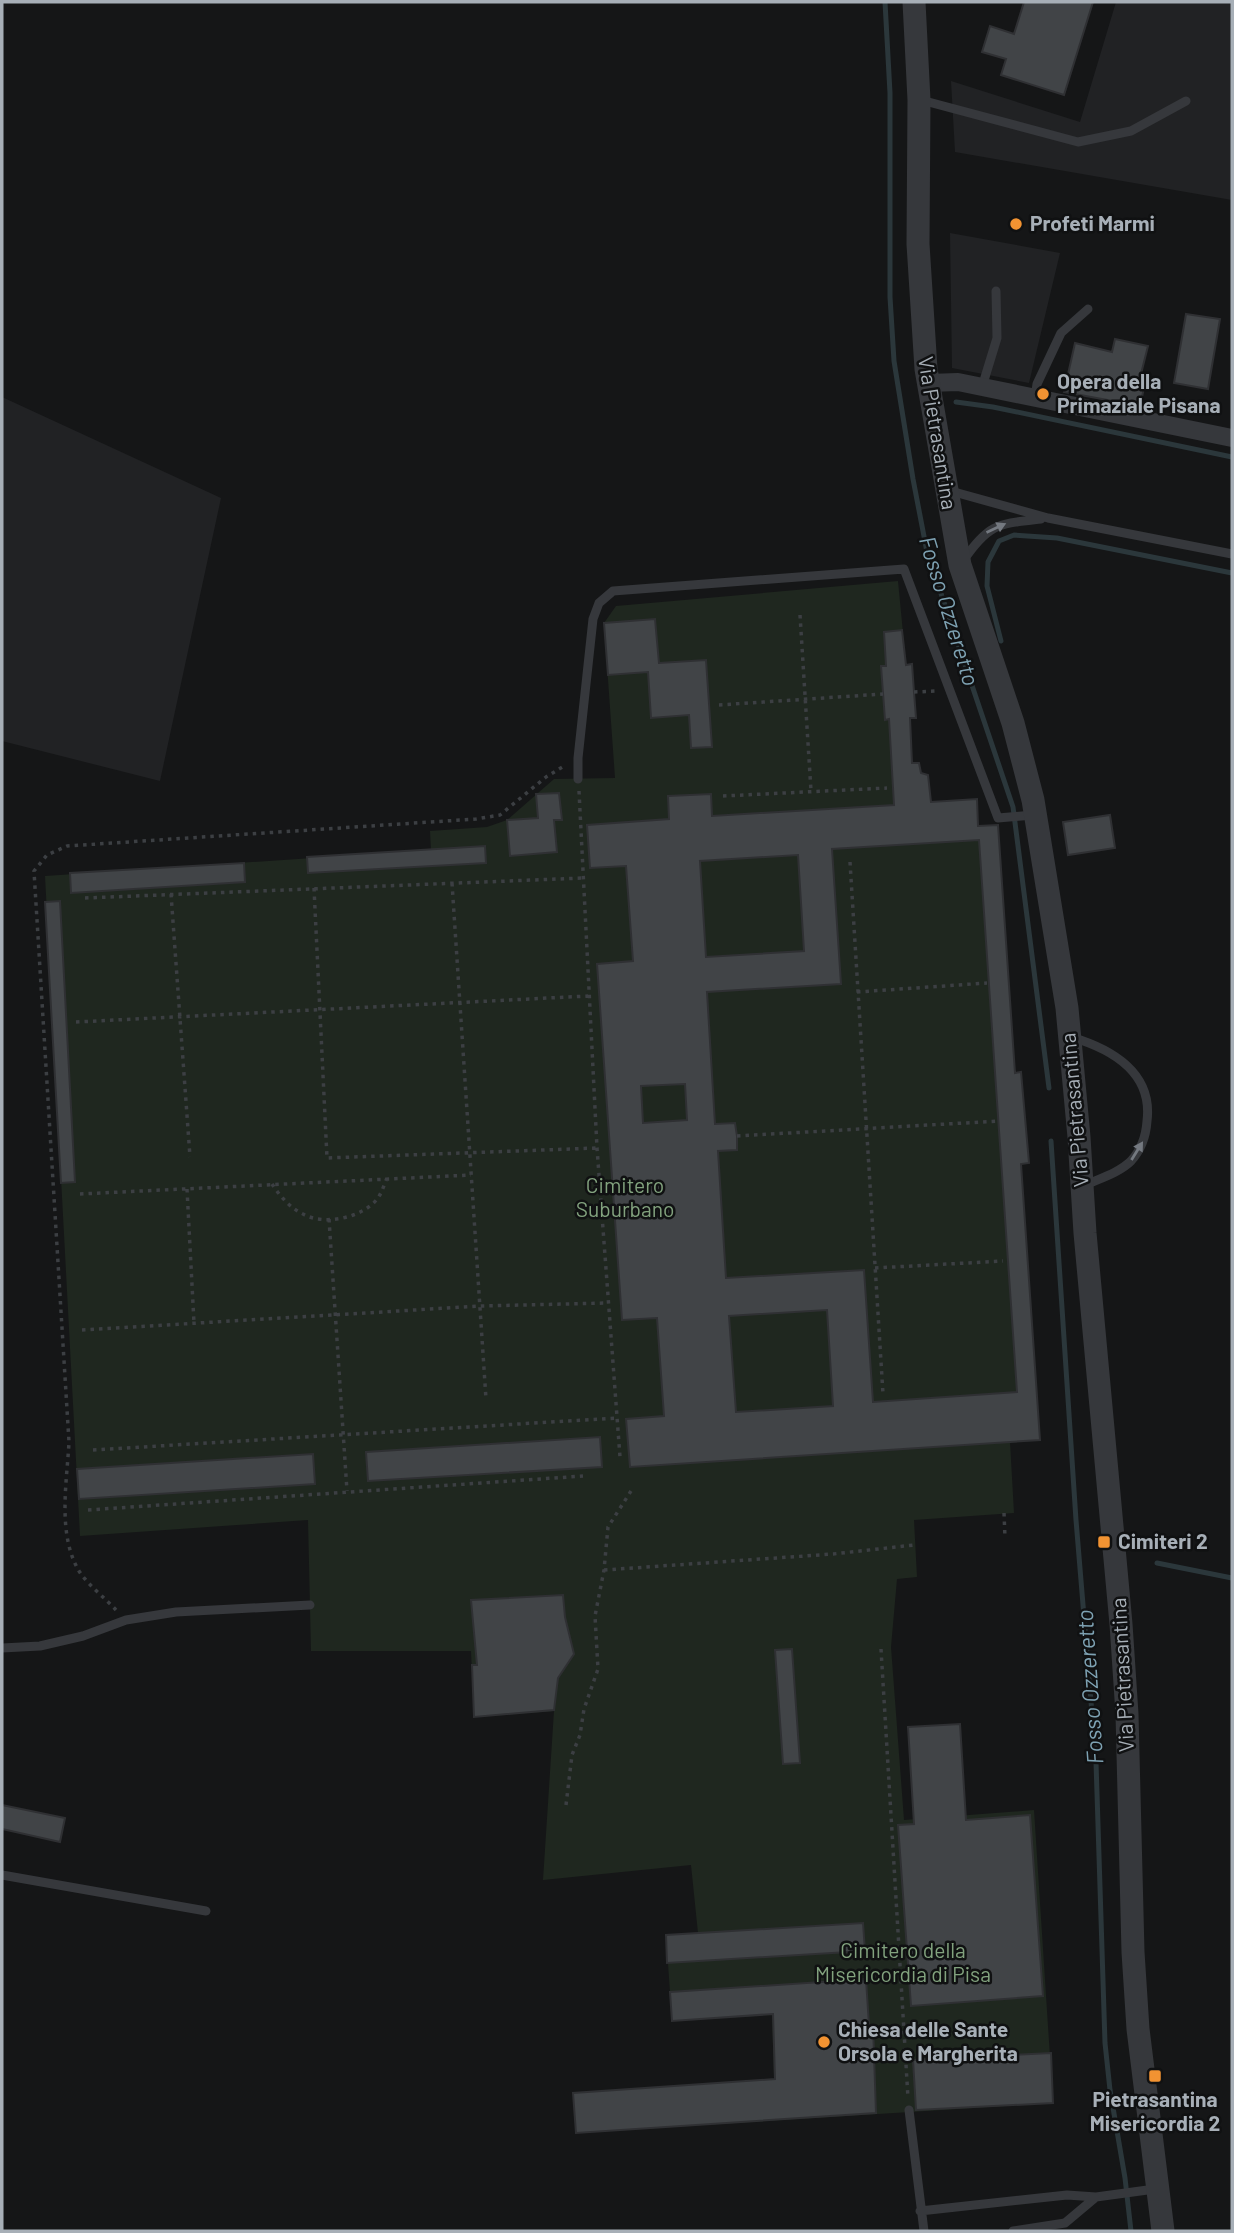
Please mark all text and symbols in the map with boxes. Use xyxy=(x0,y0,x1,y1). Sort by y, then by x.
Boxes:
place label: Profeti Marmi xyxy=(1030,210,1155,235)
marker: Profeti Marmi xyxy=(1008,216,1024,232)
street label: Via Pietrasantina xyxy=(914,354,963,511)
place label: Opera della Primaziale Pisana xyxy=(1057,368,1221,417)
marker: Opera della Primaziale Pisana xyxy=(1035,386,1051,402)
one-way arrow xyxy=(986,522,1006,534)
water label: Fosso Ozzeretto xyxy=(914,532,986,689)
street label: Via Pietrasantina xyxy=(1054,1032,1093,1188)
one-way arrow xyxy=(1130,1141,1143,1161)
park label: Cimitero Suburbano xyxy=(576,1172,674,1221)
place label: Cimiteri 2 xyxy=(1118,1528,1208,1553)
marker: Cimiteri 2 xyxy=(1096,1534,1112,1550)
street label: Via Pietrasantina xyxy=(1105,1597,1138,1753)
water label: Fosso Ozzeretto xyxy=(1070,1609,1108,1765)
park label: Cimitero della Misericordia di Pisa xyxy=(815,1937,991,1986)
place label: Chiesa delle Sante Orsola e Margherita xyxy=(838,2016,1018,2065)
marker: Chiesa delle Sante Orsola e Margherita xyxy=(816,2034,832,2050)
marker: Pietrasantina Misericordia 2 xyxy=(1147,2068,1163,2084)
place label: Pietrasantina Misericordia 2 xyxy=(1090,2086,1220,2135)

